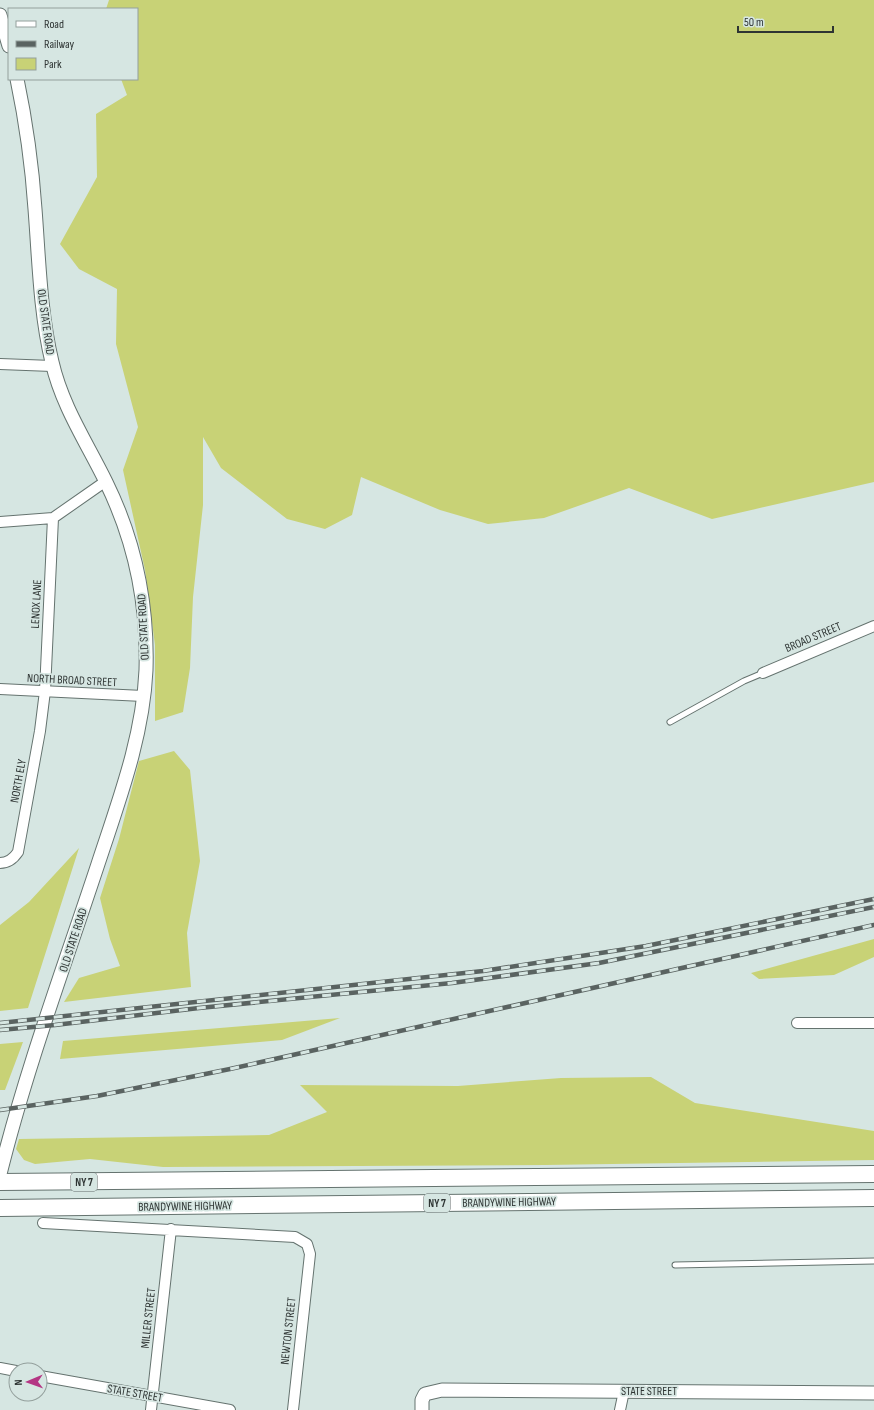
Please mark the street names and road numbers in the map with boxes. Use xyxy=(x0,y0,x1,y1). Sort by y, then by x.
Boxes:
street label: OLD STATE ROAD xyxy=(33,288,58,356)
street label: LENOX LANE xyxy=(28,579,45,629)
street label: OLD STATE ROAD xyxy=(134,593,153,660)
street label: BROAD STREET xyxy=(783,619,844,656)
street label: NORTH BROAD STREET xyxy=(27,671,117,690)
street label: NORTH ELY xyxy=(7,758,30,804)
street label: OLD STATE ROAD xyxy=(56,906,91,974)
road number: NY 7 xyxy=(71,1173,97,1191)
road number: NY 7 xyxy=(424,1194,450,1212)
street label: BRANDYWINE HIGHWAY xyxy=(462,1194,556,1211)
street label: BRANDYWINE HIGHWAY xyxy=(138,1198,232,1215)
street label: MILLER STREET xyxy=(138,1287,159,1349)
street label: NEWTON STREET xyxy=(277,1296,300,1366)
street label: STATE STREET xyxy=(106,1381,164,1406)
street label: STATE STREET xyxy=(621,1384,677,1399)

